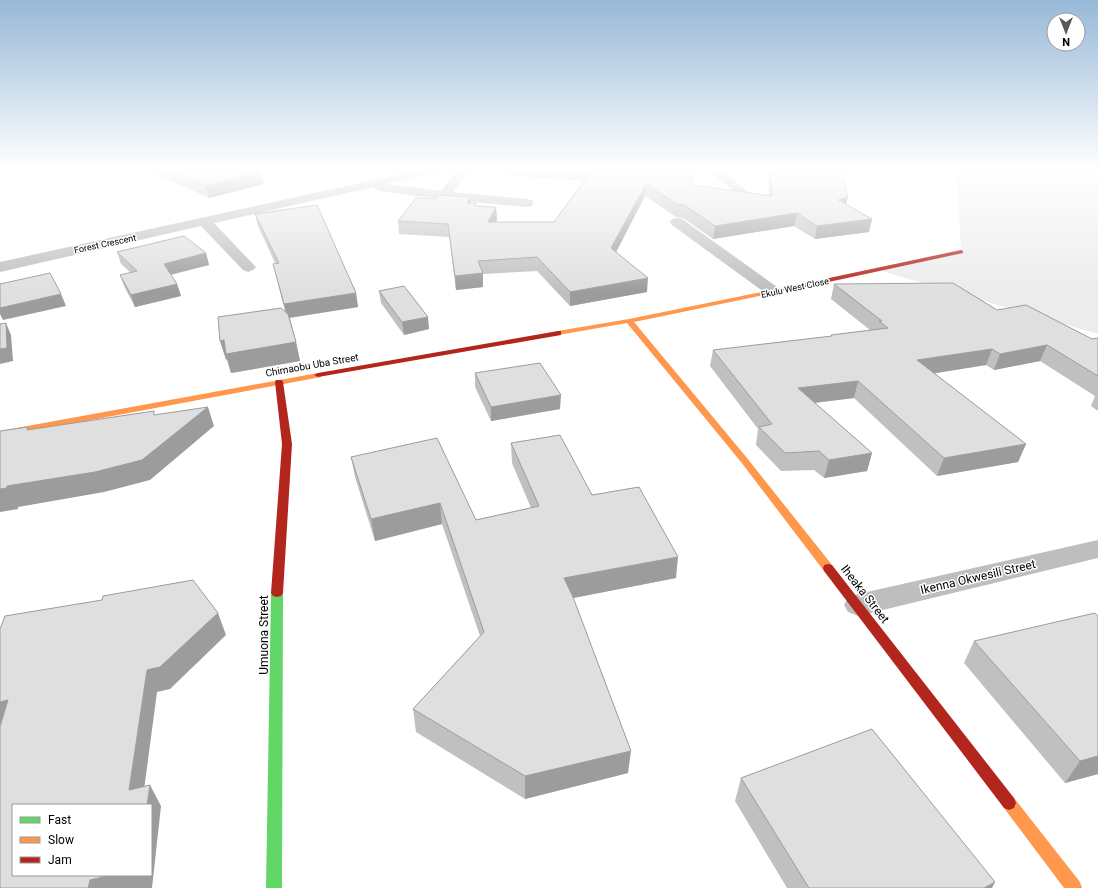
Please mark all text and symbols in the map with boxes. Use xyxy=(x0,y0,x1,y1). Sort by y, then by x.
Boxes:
north arrow xyxy=(1046,12,1086,52)
text: N xyxy=(1062,35,1070,48)
street label: Forest Crescent xyxy=(73,233,137,255)
street label: Ekulu West Close xyxy=(760,276,830,300)
street label: Chimaobu Uba Street xyxy=(265,351,359,379)
street label: Ikenna Okwesili Street xyxy=(919,557,1037,597)
street label: Iheaka Street xyxy=(838,562,892,626)
street label: Umuona Street xyxy=(257,595,271,675)
legend xyxy=(12,804,152,876)
text: Fast xyxy=(48,813,71,827)
text: Slow xyxy=(48,833,74,847)
text: Jam xyxy=(48,853,72,867)

